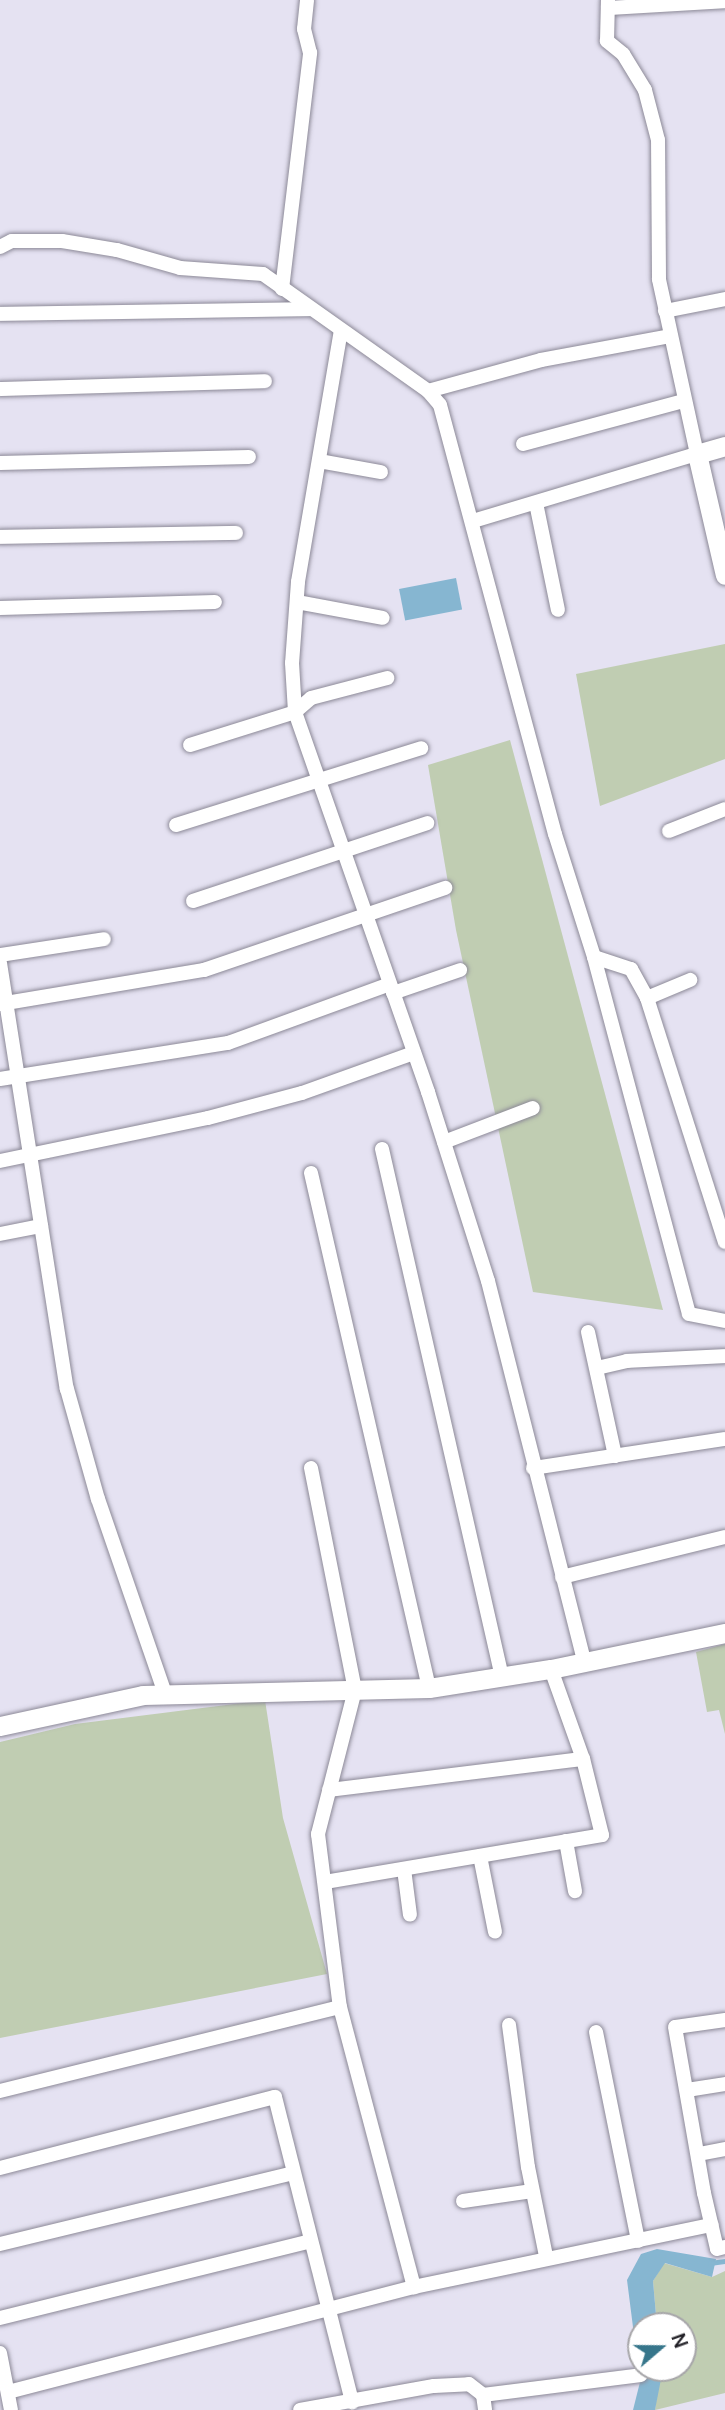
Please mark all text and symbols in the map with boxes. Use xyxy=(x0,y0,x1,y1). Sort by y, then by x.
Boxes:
north arrow xyxy=(627,2312,697,2382)
text: N xyxy=(665,2330,694,2351)

